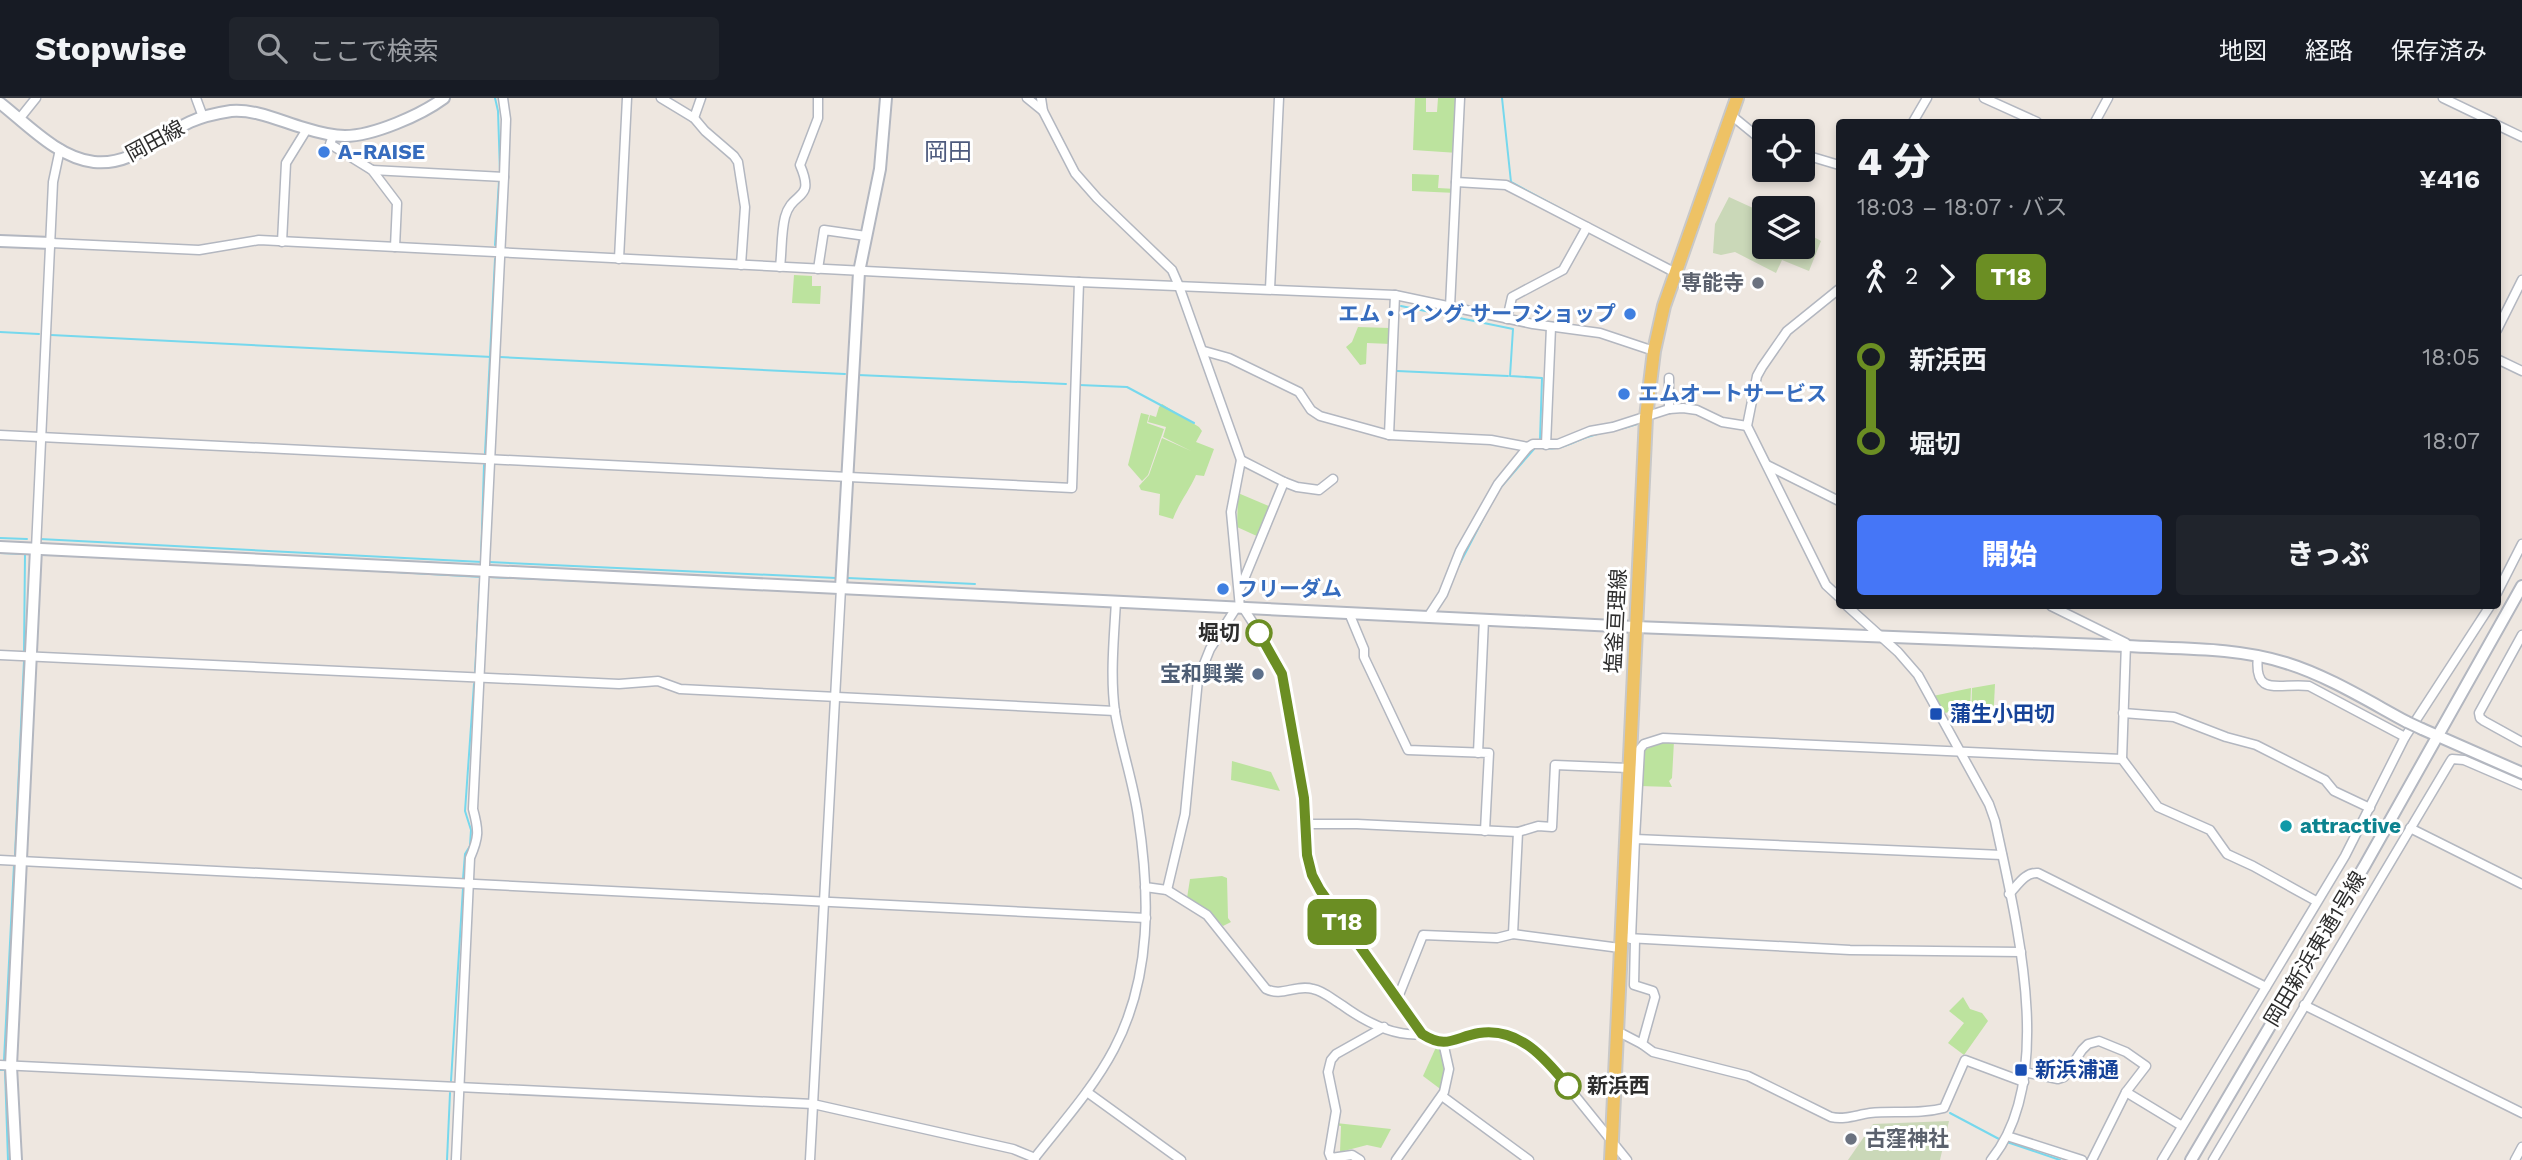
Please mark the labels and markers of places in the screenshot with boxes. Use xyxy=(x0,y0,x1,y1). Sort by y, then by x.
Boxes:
place label: A-RAISE xyxy=(338,139,425,164)
marker: A-RAISE xyxy=(316,144,332,160)
place label: 専能寺 xyxy=(1681,270,1744,295)
marker: 専能寺 xyxy=(1750,275,1766,291)
place label: エム・イング サーフショップ xyxy=(1338,301,1616,326)
marker: エム・イング サーフショップ xyxy=(1622,306,1638,322)
place label: エムオートサービス xyxy=(1638,381,1827,406)
marker: エムオートサービス xyxy=(1616,386,1632,402)
place label: フリーダム xyxy=(1237,576,1342,601)
marker: フリーダム xyxy=(1215,581,1231,597)
place label: 堀切 xyxy=(1198,620,1240,645)
marker: 堀切 xyxy=(1246,620,1272,646)
place label: 宝和興業 xyxy=(1160,661,1244,686)
marker: 宝和興業 xyxy=(1250,666,1266,682)
place label: 蒲生小田切 xyxy=(1950,701,2055,726)
marker: 蒲生小田切 xyxy=(1928,706,1944,722)
place label: attractive xyxy=(2300,813,2401,838)
marker: attractive xyxy=(2278,818,2294,834)
place label: 新浜浦通 xyxy=(2035,1057,2119,1082)
marker: 新浜浦通 xyxy=(2013,1062,2029,1078)
marker: 新浜西 xyxy=(1555,1073,1581,1099)
place label: 新浜西 xyxy=(1587,1073,1650,1098)
place label: 古窪神社 xyxy=(1865,1126,1949,1151)
marker: 古窪神社 xyxy=(1843,1131,1859,1147)

